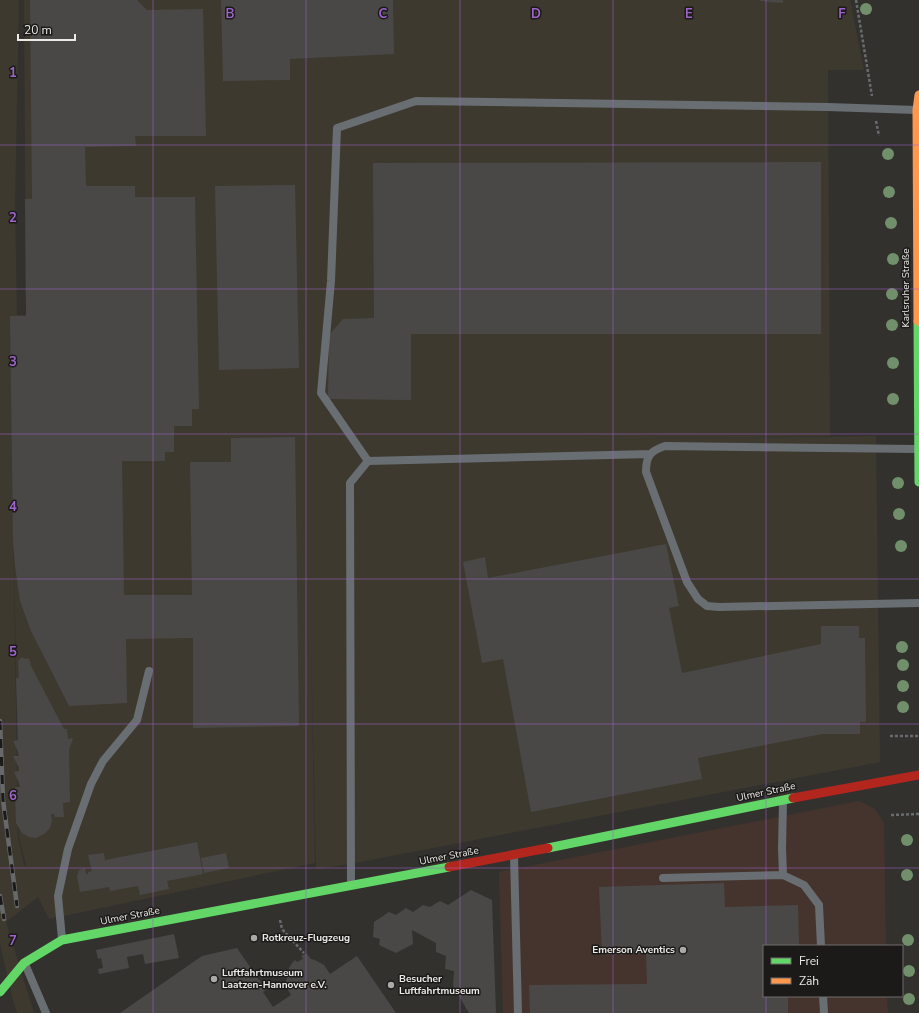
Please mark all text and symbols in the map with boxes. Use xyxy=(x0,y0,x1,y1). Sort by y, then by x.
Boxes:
text: B xyxy=(226,5,235,23)
text: C xyxy=(379,5,388,23)
text: D xyxy=(531,5,541,23)
text: E xyxy=(685,5,693,23)
text: F xyxy=(838,5,846,23)
scale bar xyxy=(18,16,75,42)
text: 20 m xyxy=(24,22,52,38)
text: 1 xyxy=(9,64,17,82)
text: 2 xyxy=(9,209,17,227)
street label: Karlsruher Straße xyxy=(899,248,913,328)
text: 3 xyxy=(9,353,17,371)
text: 4 xyxy=(9,498,17,516)
text: 5 xyxy=(9,643,17,661)
street label: Ulmer Straße xyxy=(735,779,797,805)
text: 6 xyxy=(9,787,17,805)
street label: Ulmer Straße xyxy=(418,843,480,869)
street label: Ulmer Straße xyxy=(99,903,161,929)
place label: Rotkreuz-Flugzeug xyxy=(262,931,350,945)
text: 7 xyxy=(9,932,17,950)
marker: Rotkreuz-Flugzeug xyxy=(249,933,259,943)
place label: Emerson Aventics xyxy=(592,943,675,957)
marker: Emerson Aventics xyxy=(678,945,688,955)
legend xyxy=(763,945,903,997)
text: Frei xyxy=(799,953,819,969)
place label: Luftfahrtmuseum Laatzen-Hannover e.V. xyxy=(222,966,327,992)
place label: Besucher Luftfahrtmuseum xyxy=(399,972,480,998)
text: Zäh xyxy=(799,973,819,989)
marker: Luftfahrtmuseum Laatzen-Hannover e.V. xyxy=(209,974,219,984)
marker: Besucher Luftfahrtmuseum xyxy=(386,980,396,990)

